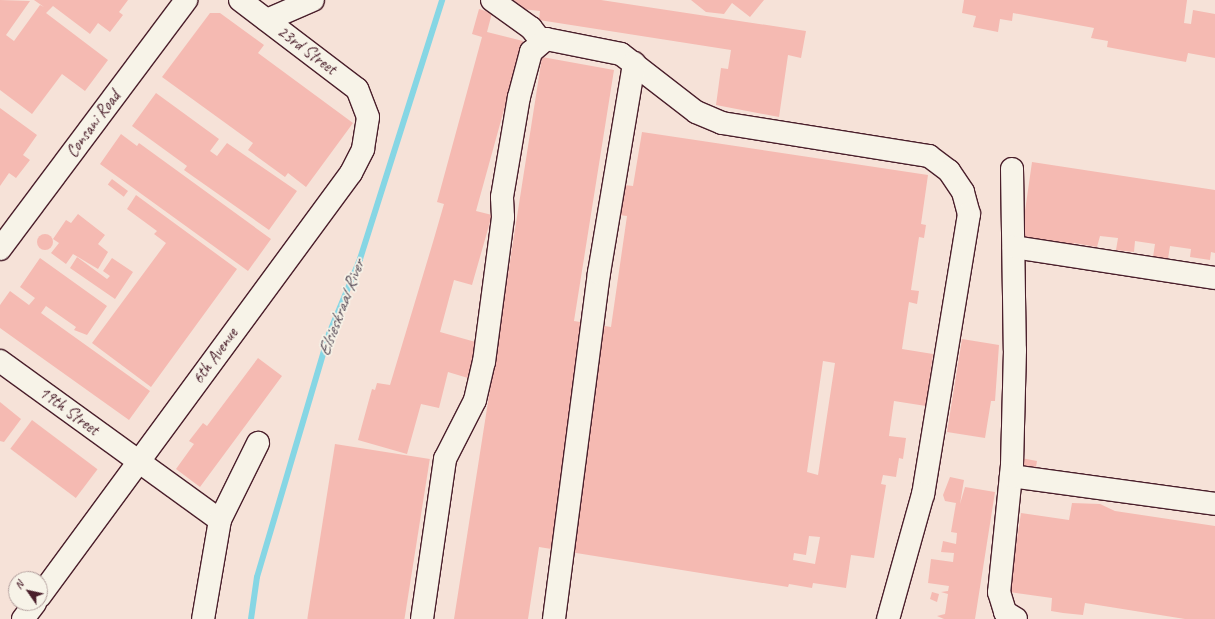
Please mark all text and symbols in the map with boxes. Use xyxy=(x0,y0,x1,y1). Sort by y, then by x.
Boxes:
street label: 23rd Street xyxy=(273,21,341,79)
street label: Consani Road xyxy=(61,87,125,161)
water label: Elsieskraal River xyxy=(313,257,369,359)
street label: 6th Avenue xyxy=(188,324,242,388)
street label: 19th Street xyxy=(35,382,103,440)
north arrow xyxy=(8,571,48,611)
text: N xyxy=(11,578,27,592)

